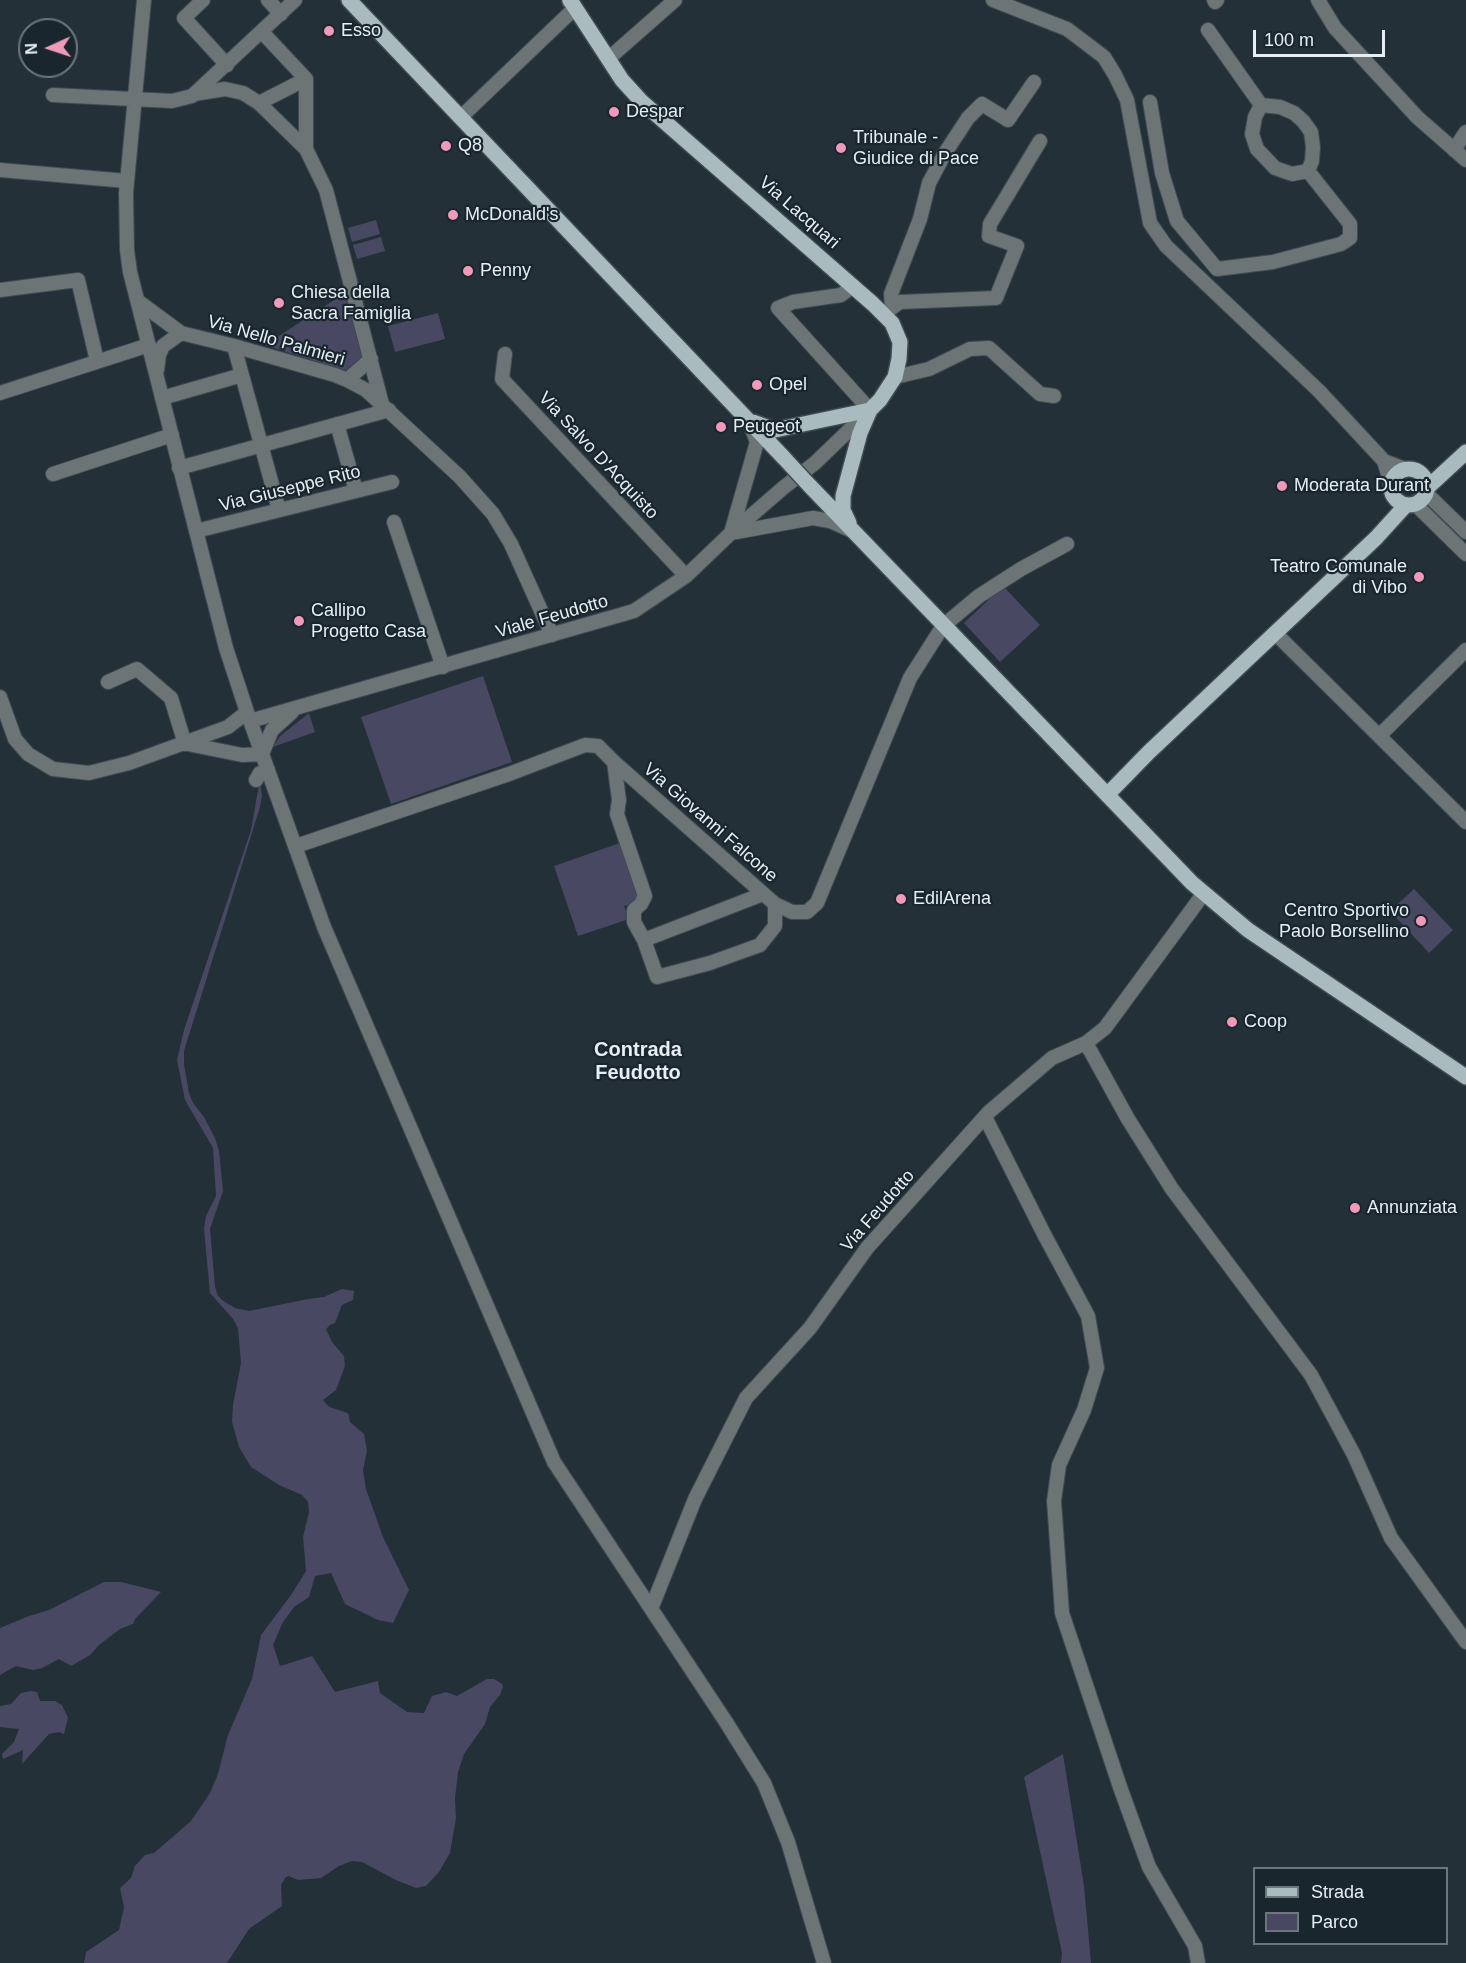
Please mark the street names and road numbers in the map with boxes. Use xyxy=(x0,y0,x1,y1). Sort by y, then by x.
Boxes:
street label: Via Lacquari xyxy=(754,172,844,254)
street label: Via Nello Palmieri xyxy=(205,311,347,371)
street label: Via Salvo D'Acquisto xyxy=(533,388,663,524)
street label: Via Giuseppe Rito xyxy=(217,461,363,517)
street label: Viale Feudotto xyxy=(493,591,611,643)
street label: Via Giovanni Falcone xyxy=(638,759,782,887)
street label: Via Feudotto xyxy=(836,1166,920,1256)

